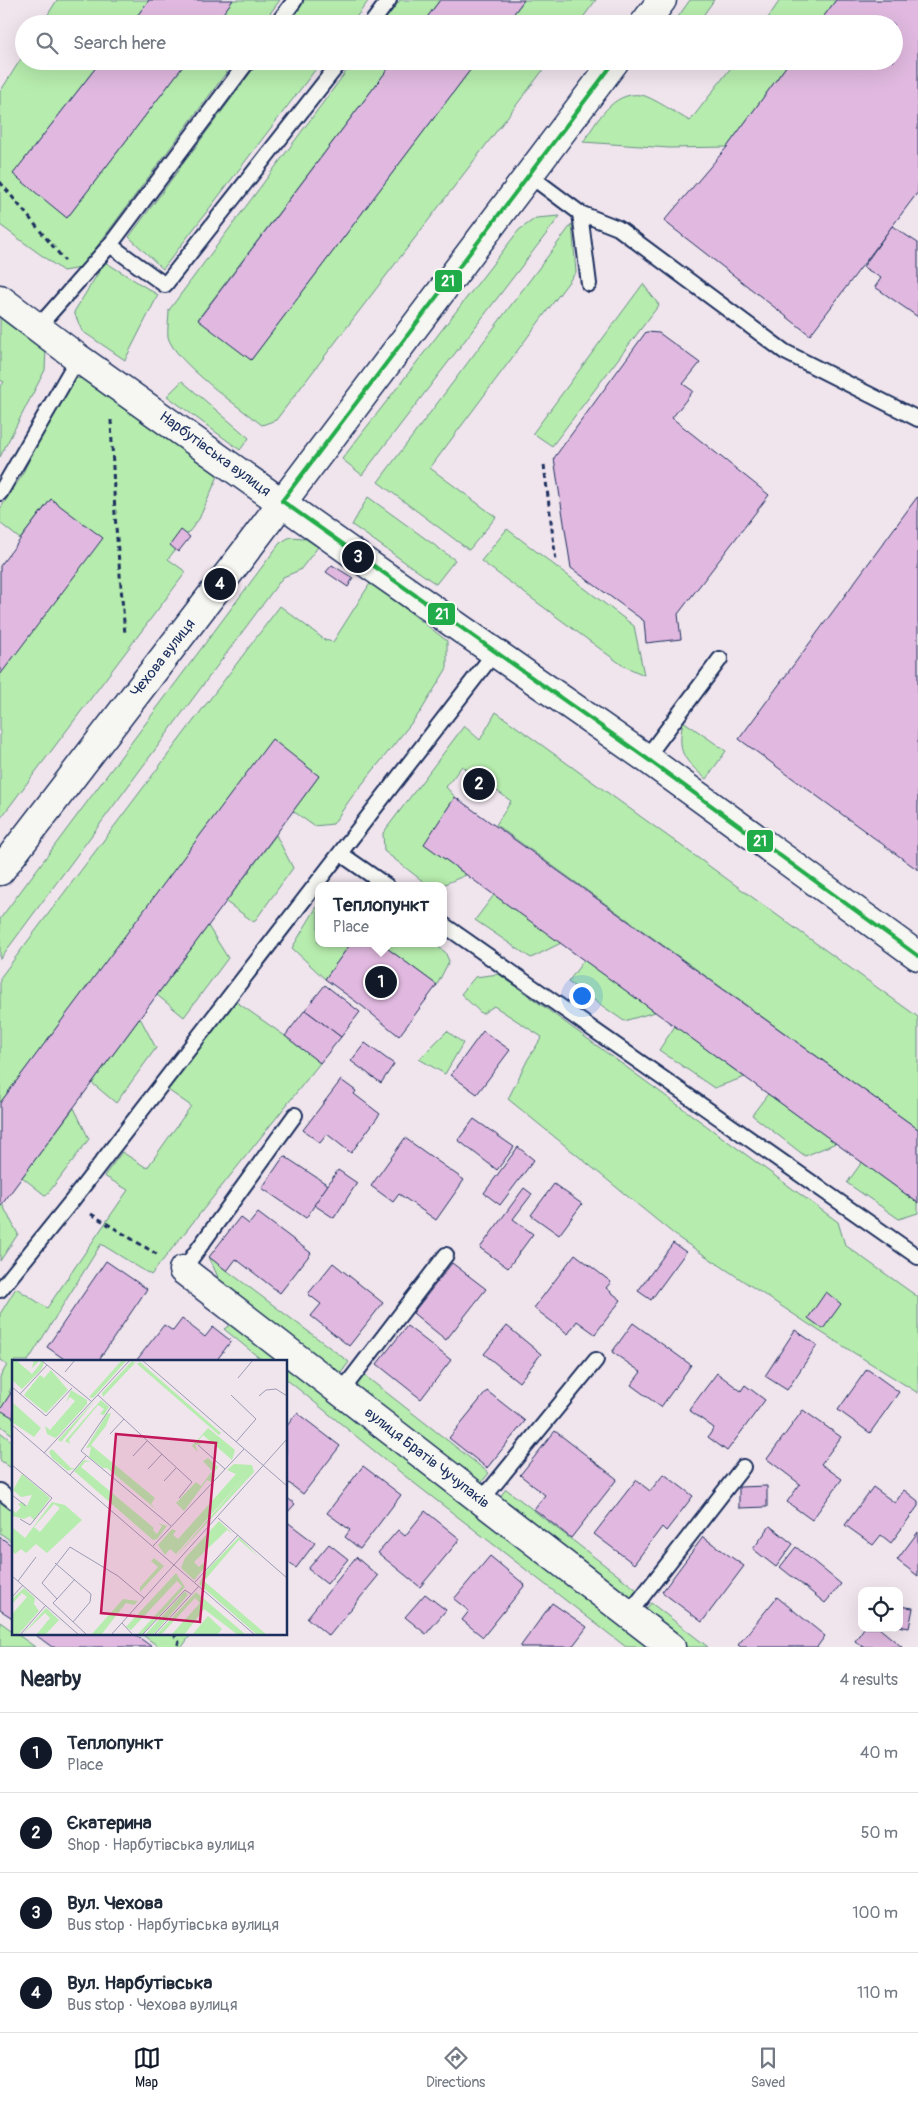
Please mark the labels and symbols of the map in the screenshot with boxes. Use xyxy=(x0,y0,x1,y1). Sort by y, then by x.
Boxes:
line badge: 21 xyxy=(434,269,463,293)
text: 21 xyxy=(441,273,455,290)
street label: Нарбутівська вулиця xyxy=(155,407,275,501)
pin: 3 xyxy=(342,538,374,576)
pin: 4 xyxy=(204,565,236,603)
line badge: 21 xyxy=(427,602,456,626)
text: 21 xyxy=(435,606,449,623)
street label: Чехова вулиця xyxy=(126,615,200,701)
pin: 2 xyxy=(463,765,495,803)
line badge: 21 xyxy=(746,829,774,853)
text: 21 xyxy=(753,833,767,850)
pin: 1 xyxy=(365,963,397,1001)
your location xyxy=(569,983,595,1009)
inset map xyxy=(12,1360,288,1634)
street label: вулиця Братів Чучупаків xyxy=(361,1403,493,1513)

